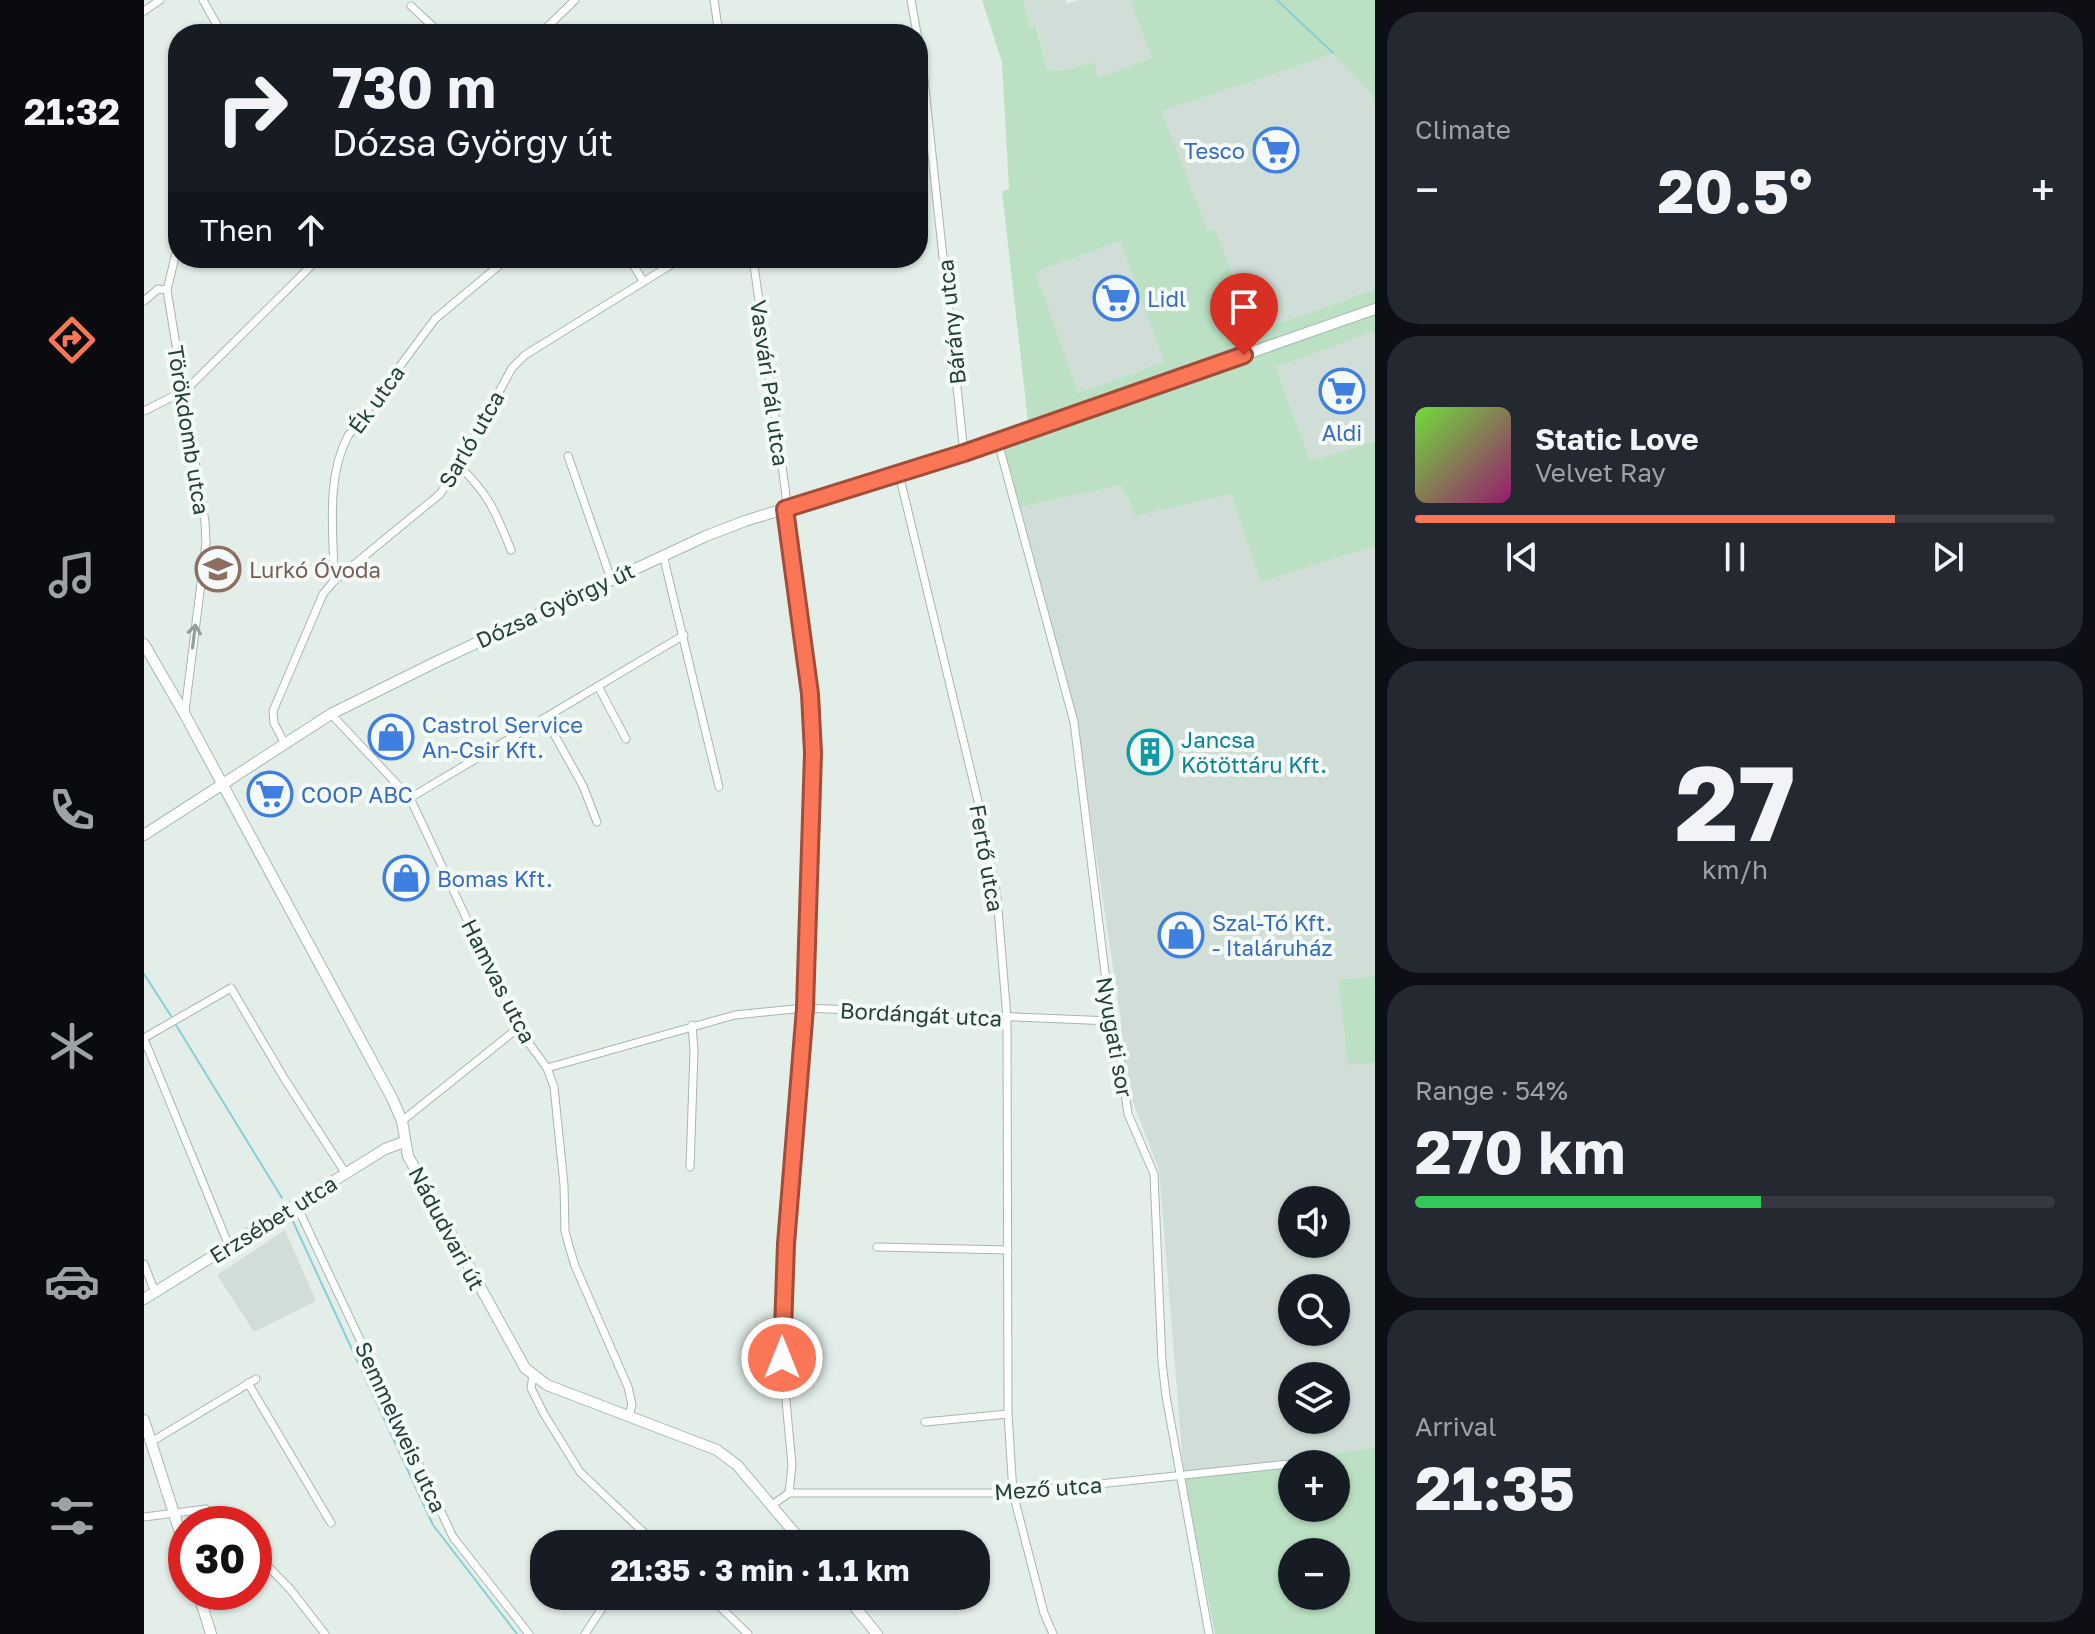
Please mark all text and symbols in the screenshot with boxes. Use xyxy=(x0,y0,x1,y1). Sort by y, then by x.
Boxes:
text: 730 m xyxy=(332,53,496,120)
icon: right xyxy=(200,56,304,160)
text: 21:32 xyxy=(24,90,120,133)
text: Climate xyxy=(1415,114,1511,145)
text: Dózsa György út xyxy=(332,121,613,164)
supermarket icon: Tesco xyxy=(1252,126,1300,174)
place label: Tesco xyxy=(1184,137,1245,164)
text: 20.5° xyxy=(1658,154,1812,226)
text: − xyxy=(1415,163,1439,216)
text: + xyxy=(2031,163,2055,216)
icon: ahead xyxy=(289,208,333,252)
text: Then xyxy=(200,212,273,248)
street label: Bárány utca xyxy=(931,258,971,386)
pin xyxy=(1210,273,1278,355)
supermarket icon: Lidl xyxy=(1092,274,1140,322)
place label: Lidl xyxy=(1147,285,1186,312)
icon: arrive xyxy=(1222,285,1266,329)
street label: Vasvári Pál utca xyxy=(745,298,795,468)
icon: directions xyxy=(44,312,100,368)
street label: Törökdomb utca xyxy=(162,344,216,516)
street label: Ék utca xyxy=(342,360,410,438)
supermarket icon: Aldi xyxy=(1318,367,1366,415)
street label: Sarló utca xyxy=(433,386,509,492)
place label: Aldi xyxy=(1322,419,1362,446)
text: Static Love xyxy=(1535,421,1699,457)
text: Velvet Ray xyxy=(1535,457,1666,488)
icon: previous xyxy=(1500,535,1544,579)
icon: pause xyxy=(1713,535,1757,579)
icon: next xyxy=(1926,535,1970,579)
school or university icon: Lurkó Óvoda xyxy=(194,545,242,593)
icon: music xyxy=(44,547,100,603)
place label: Lurkó Óvoda xyxy=(249,556,381,583)
street label: Dózsa György út xyxy=(471,556,639,654)
one-way arrow xyxy=(187,624,202,649)
place label: Castrol Service An-Csir Kft. xyxy=(422,711,583,763)
shop icon: Castrol Service An-Csir Kft. xyxy=(367,713,415,761)
place label: Jancsa Kötöttáru Kft. xyxy=(1181,726,1327,778)
building icon: Jancsa Kötöttáru Kft. xyxy=(1126,728,1174,776)
text: 27 xyxy=(1675,739,1795,864)
supermarket icon: COOP ABC xyxy=(246,770,294,818)
place label: COOP ABC xyxy=(301,781,413,808)
icon: phone xyxy=(44,782,100,838)
street label: Fertő utca xyxy=(964,802,1010,914)
shop icon: Bomas Kft. xyxy=(382,854,430,902)
text: km/h xyxy=(1702,854,1768,885)
place label: Bomas Kft. xyxy=(437,865,553,892)
place label: Szal-Tó Kft. - Italáruház xyxy=(1212,909,1333,961)
shop icon: Szal-Tó Kft. - Italáruház xyxy=(1157,911,1205,959)
street label: Hamvas utca xyxy=(456,914,542,1048)
street label: Nyugati sor xyxy=(1091,975,1139,1100)
street label: Bordángát utca xyxy=(839,996,1003,1032)
icon: climate xyxy=(44,1018,100,1074)
text: Range · 54% xyxy=(1415,1075,1568,1106)
text: 270 km xyxy=(1415,1115,1626,1187)
street label: Nádudvari út xyxy=(403,1162,491,1294)
street label: Erzsébet utca xyxy=(204,1169,342,1269)
map controls xyxy=(1278,1186,1350,1610)
button: sound xyxy=(1278,1186,1350,1258)
icon: car xyxy=(44,1253,100,1309)
button: search xyxy=(1278,1274,1350,1346)
position arrow xyxy=(740,1316,824,1400)
street label: Semmelweis utca xyxy=(350,1337,452,1517)
button: layers xyxy=(1278,1362,1350,1434)
text: Arrival xyxy=(1415,1411,1496,1442)
button: + xyxy=(1278,1450,1350,1522)
text: 21:35 xyxy=(1415,1451,1575,1523)
street label: Mező utca xyxy=(993,1471,1103,1505)
icon: filters xyxy=(44,1488,100,1544)
speed limit sign: 30 xyxy=(168,1506,272,1610)
button: − xyxy=(1278,1538,1350,1610)
text: 21:35 · 3 min · 1.1 km xyxy=(610,1552,910,1588)

